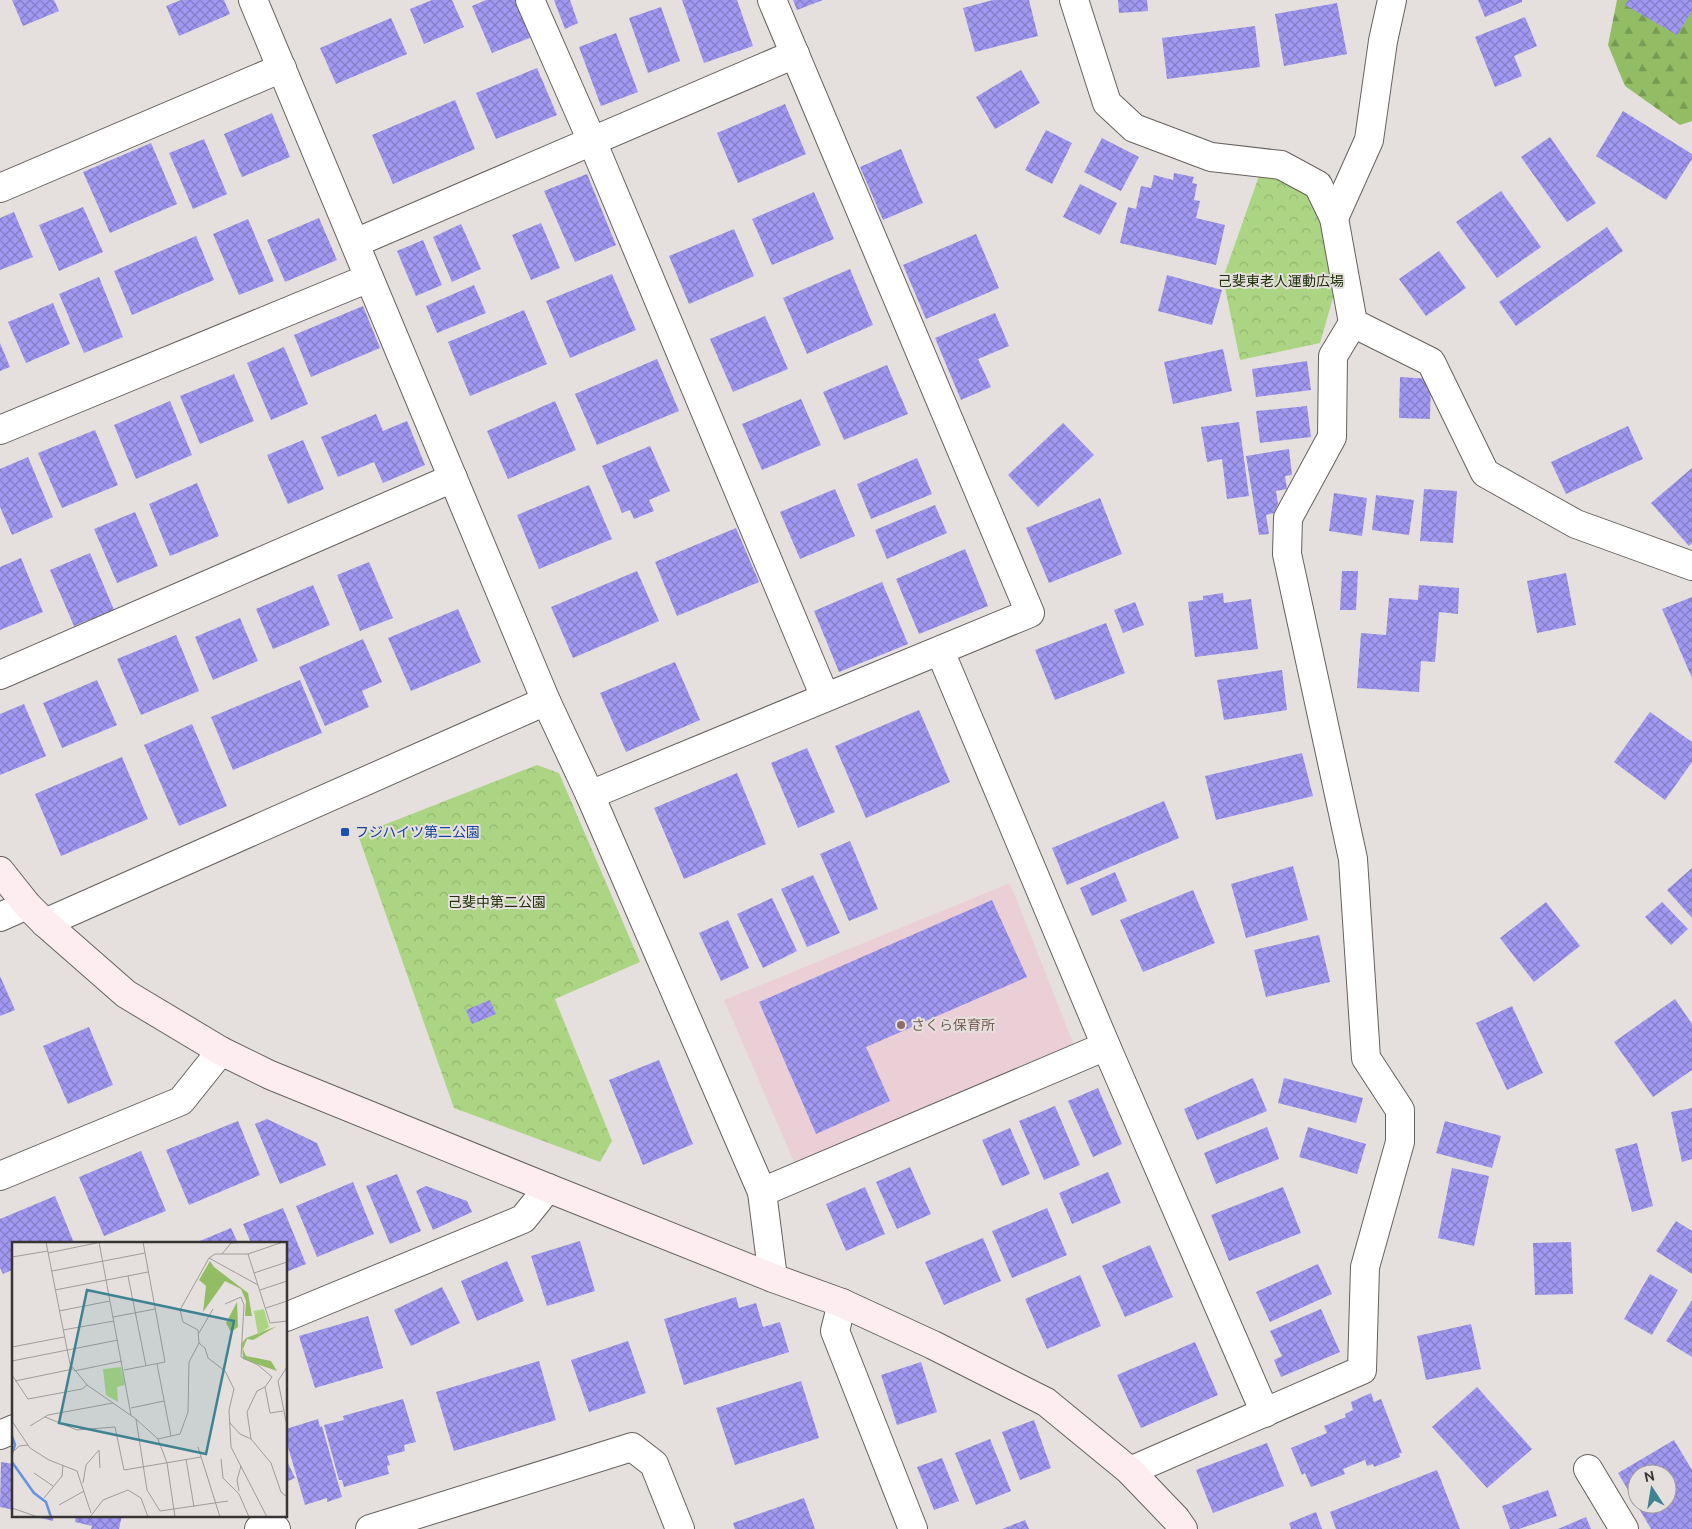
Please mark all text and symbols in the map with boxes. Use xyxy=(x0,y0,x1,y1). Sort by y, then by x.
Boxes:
park label: 己斐東老人運動広場 xyxy=(1218,273,1344,289)
place label: フジハイツ第二公園 xyxy=(355,824,480,840)
marker: フジハイツ第二公園 xyxy=(339,826,351,838)
park label: 己斐中第二公園 xyxy=(448,894,546,910)
place label: さくら保育所 xyxy=(911,1017,995,1033)
marker: さくら保育所 xyxy=(895,1019,907,1031)
inset map xyxy=(12,1242,288,1516)
north arrow xyxy=(1627,1464,1677,1514)
text: N xyxy=(1643,1467,1656,1485)

